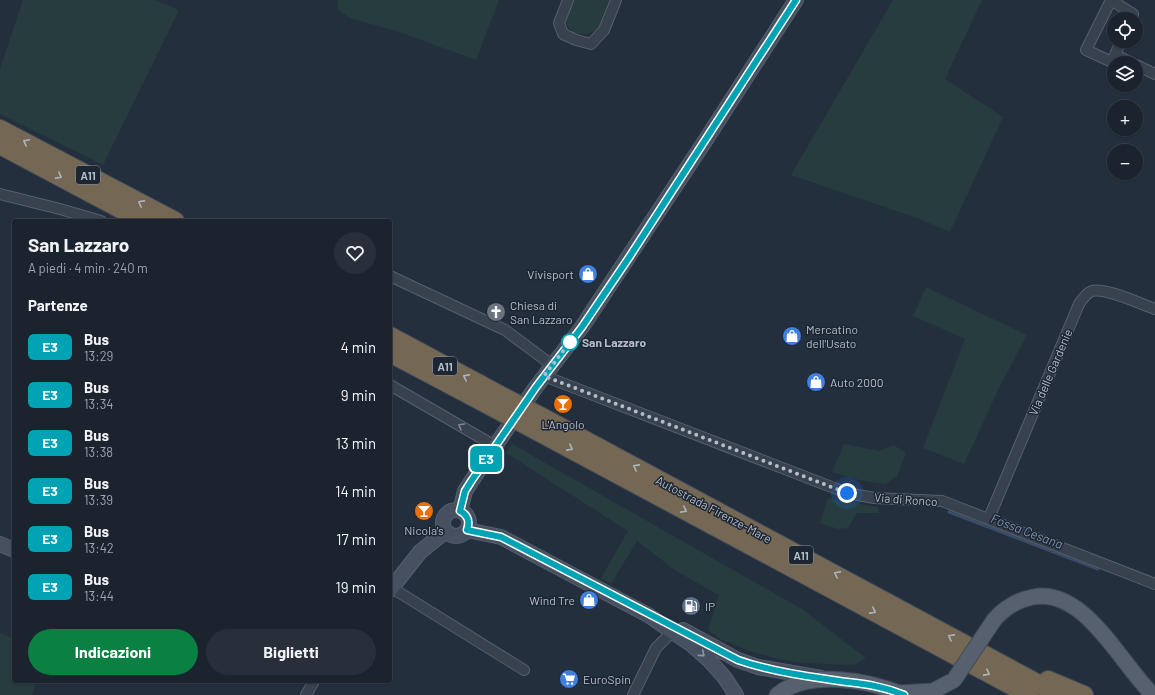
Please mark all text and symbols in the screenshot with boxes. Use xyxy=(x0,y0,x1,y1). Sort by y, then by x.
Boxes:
map controls xyxy=(1107,12,1143,180)
button: locate xyxy=(1107,12,1143,48)
button: layers xyxy=(1107,56,1143,92)
button: + xyxy=(1107,100,1143,136)
one-way arrow xyxy=(22,139,30,147)
button: − xyxy=(1107,144,1143,180)
road number: A11 xyxy=(76,166,100,184)
one-way arrow xyxy=(55,172,63,179)
one-way arrow xyxy=(137,200,145,207)
button: heart xyxy=(334,232,376,274)
text: San Lazzaro xyxy=(28,233,129,256)
text: A piedi · 4 min · 240 m xyxy=(28,260,148,276)
shop icon: Vivisport xyxy=(577,263,599,285)
place label: Vivisport xyxy=(527,267,574,281)
text: Partenze xyxy=(28,296,88,314)
place label: Chiesa di San Lazzaro xyxy=(510,298,573,326)
church icon: Chiesa di San Lazzaro xyxy=(485,301,507,323)
place label: Mercatino dell'Usato xyxy=(806,322,858,350)
shop icon: Mercatino dell'Usato xyxy=(781,325,803,347)
street label: Via delle Gardenie xyxy=(1025,327,1075,417)
text: Bus xyxy=(84,330,109,348)
marker: San Lazzaro xyxy=(561,333,579,351)
place label: San Lazzaro xyxy=(582,335,646,349)
text: E3 xyxy=(42,338,58,355)
text: 4 min xyxy=(340,338,376,356)
text: 13:29 xyxy=(84,348,113,364)
road number: A11 xyxy=(433,357,457,375)
shop icon: Auto 2000 xyxy=(805,371,827,393)
one-way arrow xyxy=(463,374,470,381)
place label: Auto 2000 xyxy=(830,375,884,389)
text: Bus xyxy=(84,378,109,396)
text: E3 xyxy=(42,386,58,403)
text: 9 min xyxy=(341,386,376,404)
bar icon: L'Angolo xyxy=(552,393,574,415)
text: 13:34 xyxy=(84,396,114,412)
place label: L'Angolo xyxy=(541,417,585,431)
one-way arrow xyxy=(458,423,465,431)
text: Bus xyxy=(84,426,109,444)
text: E3 xyxy=(42,434,58,451)
text: 13 min xyxy=(336,434,376,452)
text: 13:38 xyxy=(84,444,113,460)
one-way arrow xyxy=(565,444,573,451)
line badge: E3 xyxy=(468,446,504,472)
text: E3 xyxy=(478,450,494,467)
one-way arrow xyxy=(632,464,640,472)
street label: Autostrada Firenze-Mare xyxy=(654,473,774,545)
text: Bus xyxy=(84,474,109,492)
text: E3 xyxy=(42,482,58,499)
text: 14 min xyxy=(335,482,376,500)
your location xyxy=(837,483,857,503)
street label: Via di Ronco xyxy=(874,490,938,508)
text: 13:39 xyxy=(84,492,113,508)
bar icon: Nicola's xyxy=(413,500,435,522)
one-way arrow xyxy=(680,505,687,513)
water label: Fossa Cesana xyxy=(989,510,1065,552)
text: Bus xyxy=(84,522,109,540)
place label: Nicola's xyxy=(404,523,444,537)
text: E3 xyxy=(42,530,58,547)
text: 17 min xyxy=(336,530,376,548)
text: 13:42 xyxy=(84,540,114,556)
road number: A11 xyxy=(789,546,813,564)
text: Bus xyxy=(84,570,109,588)
one-way arrow xyxy=(834,572,841,579)
text: E3 xyxy=(42,578,58,595)
text: 19 min xyxy=(336,578,376,596)
text: 13:44 xyxy=(84,588,114,604)
shop icon: Wind Tre xyxy=(578,589,600,611)
place label: Wind Tre xyxy=(529,593,575,607)
fuel station icon: IP xyxy=(680,595,702,617)
place label: IP xyxy=(705,599,715,613)
one-way arrow xyxy=(868,606,876,614)
button: Indicazioni xyxy=(28,629,198,675)
button: Biglietti xyxy=(206,629,376,675)
one-way arrow xyxy=(948,634,955,641)
one-way arrow xyxy=(698,650,705,657)
supermarket icon: EuroSpin xyxy=(558,668,580,690)
one-way arrow xyxy=(983,668,990,675)
place label: EuroSpin xyxy=(583,672,631,686)

